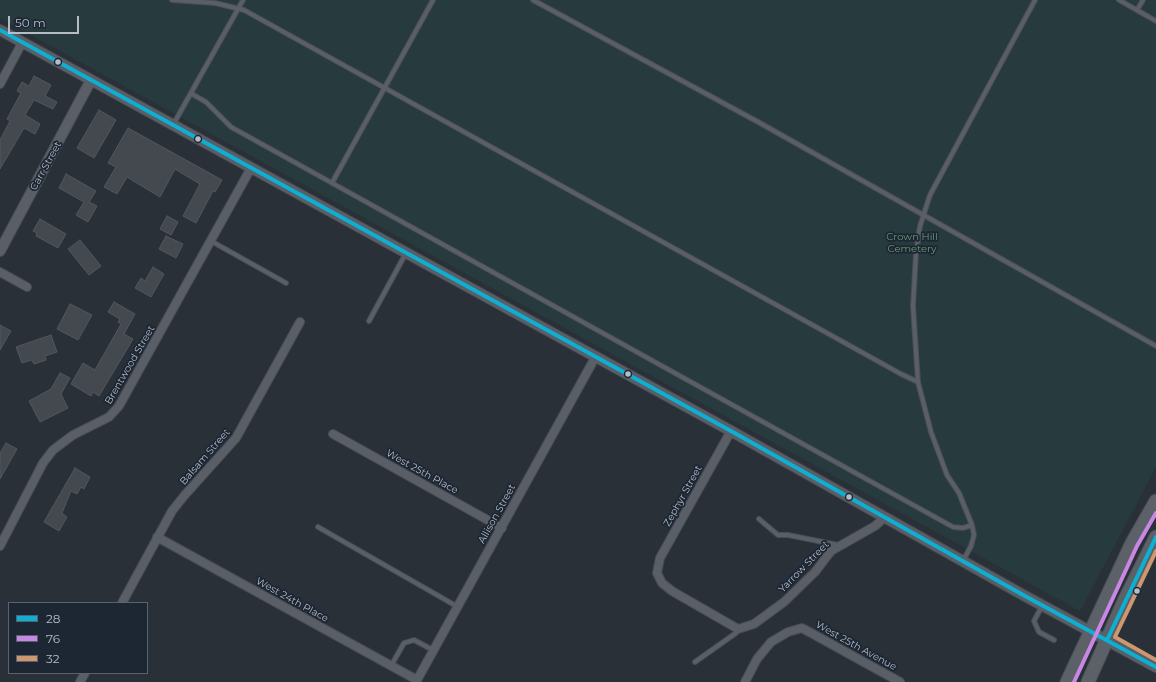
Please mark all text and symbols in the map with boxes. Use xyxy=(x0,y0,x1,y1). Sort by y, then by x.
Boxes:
scale bar xyxy=(10,8,81,34)
text: 50 m xyxy=(15,15,46,30)
unlabelled marker xyxy=(53,57,63,67)
unlabelled marker xyxy=(193,134,203,144)
street label: Carr Street xyxy=(28,140,64,192)
park label: Crown Hill Cemetery xyxy=(886,231,938,254)
street label: Brentwood Street xyxy=(103,323,157,407)
unlabelled marker xyxy=(623,369,633,379)
street label: Balsam Street xyxy=(177,427,233,487)
street label: West 25th Place xyxy=(384,447,460,497)
street label: Zephyr Street xyxy=(661,463,705,529)
street label: Allison Street xyxy=(476,482,518,546)
unlabelled marker xyxy=(844,492,854,502)
street label: Yarrow Street xyxy=(776,539,832,595)
street label: West 24th Place xyxy=(254,575,330,625)
unlabelled marker xyxy=(1132,586,1142,596)
legend xyxy=(8,602,148,674)
text: 28 xyxy=(46,611,60,626)
street label: West 25th Avenue xyxy=(813,619,899,673)
text: 76 xyxy=(46,631,60,646)
text: 32 xyxy=(46,651,60,666)

